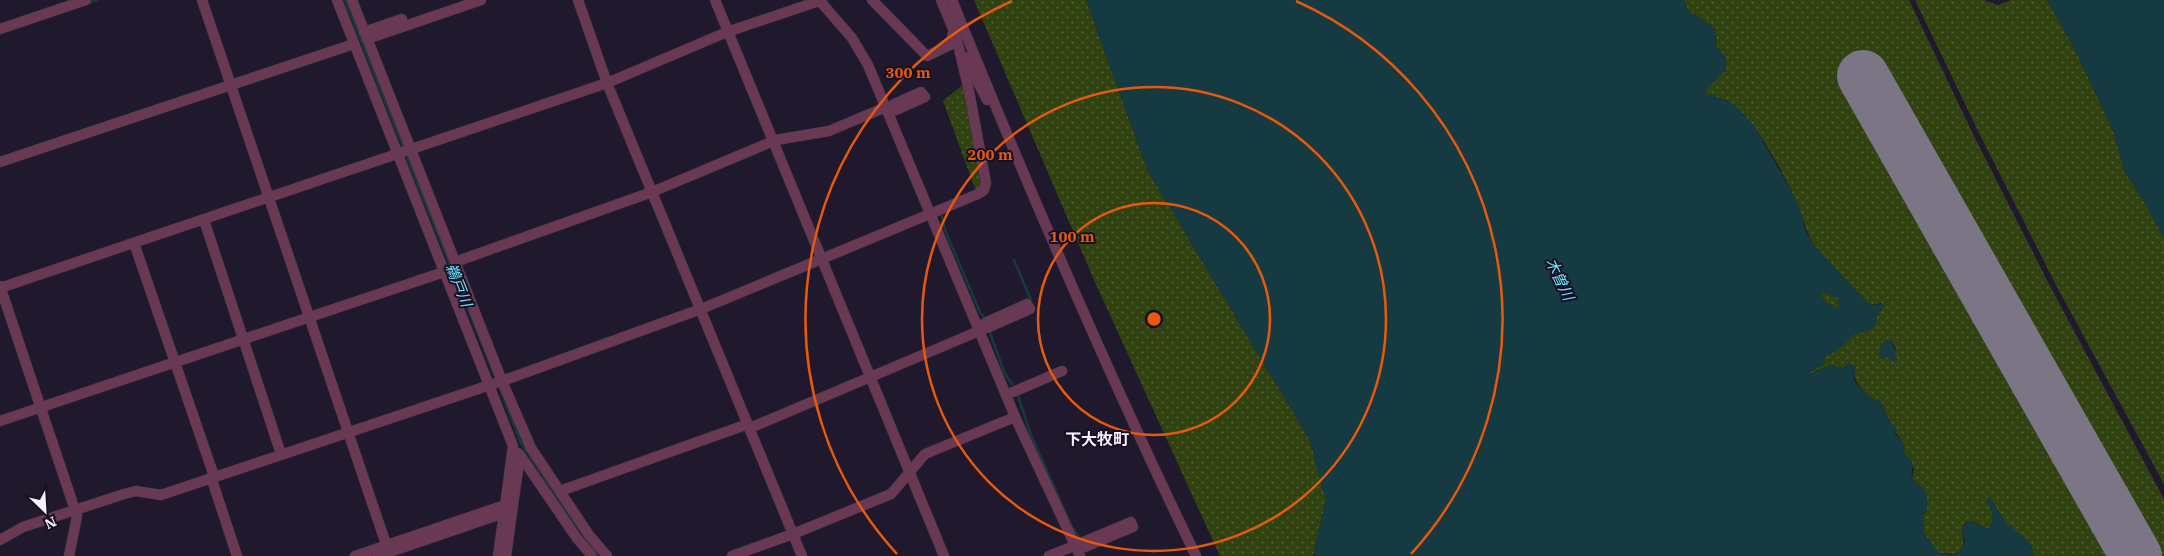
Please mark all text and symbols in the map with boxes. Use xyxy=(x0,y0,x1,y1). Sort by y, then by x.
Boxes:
text: 300 m xyxy=(885,63,931,82)
text: 200 m xyxy=(967,145,1013,164)
text: 100 m xyxy=(1049,227,1095,246)
water label: 木曽川 xyxy=(1542,255,1579,305)
water label: 鵜戸川 xyxy=(442,261,477,311)
centre of rings xyxy=(1145,310,1163,328)
district label: 下大牧町 xyxy=(1065,429,1129,449)
north arrow xyxy=(20,486,70,536)
text: N xyxy=(42,512,59,533)

